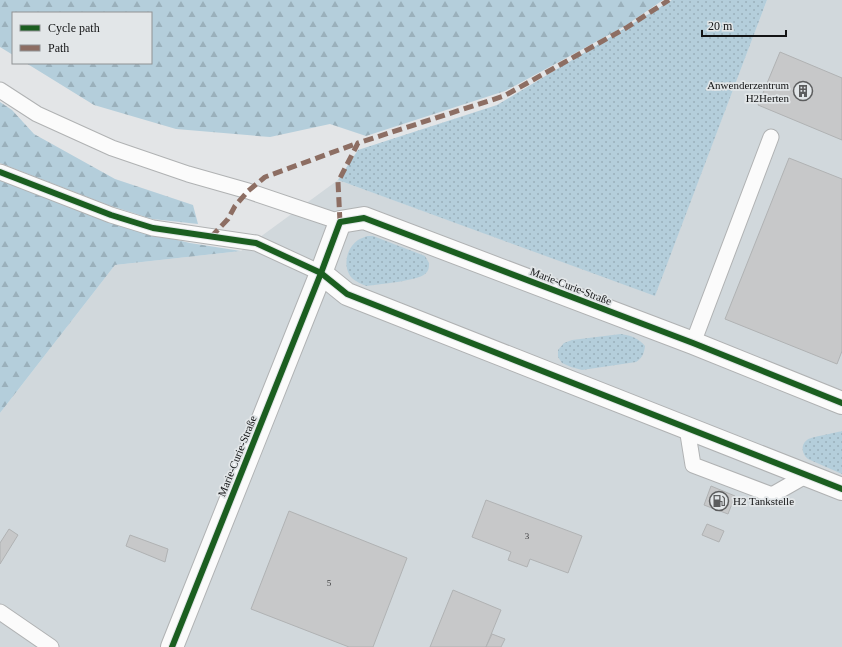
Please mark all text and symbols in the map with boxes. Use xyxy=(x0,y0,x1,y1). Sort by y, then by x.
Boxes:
legend xyxy=(12,12,152,64)
scale bar xyxy=(702,12,786,38)
text: 20 m xyxy=(708,19,733,33)
text: Cycle path xyxy=(48,21,100,35)
text: Path xyxy=(48,41,69,55)
place label: Anwenderzentrum H2Herten xyxy=(707,79,789,104)
building icon: Anwenderzentrum H2Herten xyxy=(792,80,814,102)
street label: Marie-Curie-Straße xyxy=(529,265,613,307)
street label: Marie-Curie-Straße xyxy=(215,414,259,498)
fuel station icon: H2 Tankstelle xyxy=(708,490,730,512)
place label: H2 Tankstelle xyxy=(733,495,794,507)
house number: 3 xyxy=(525,531,530,541)
house number: 5 xyxy=(327,578,332,588)

